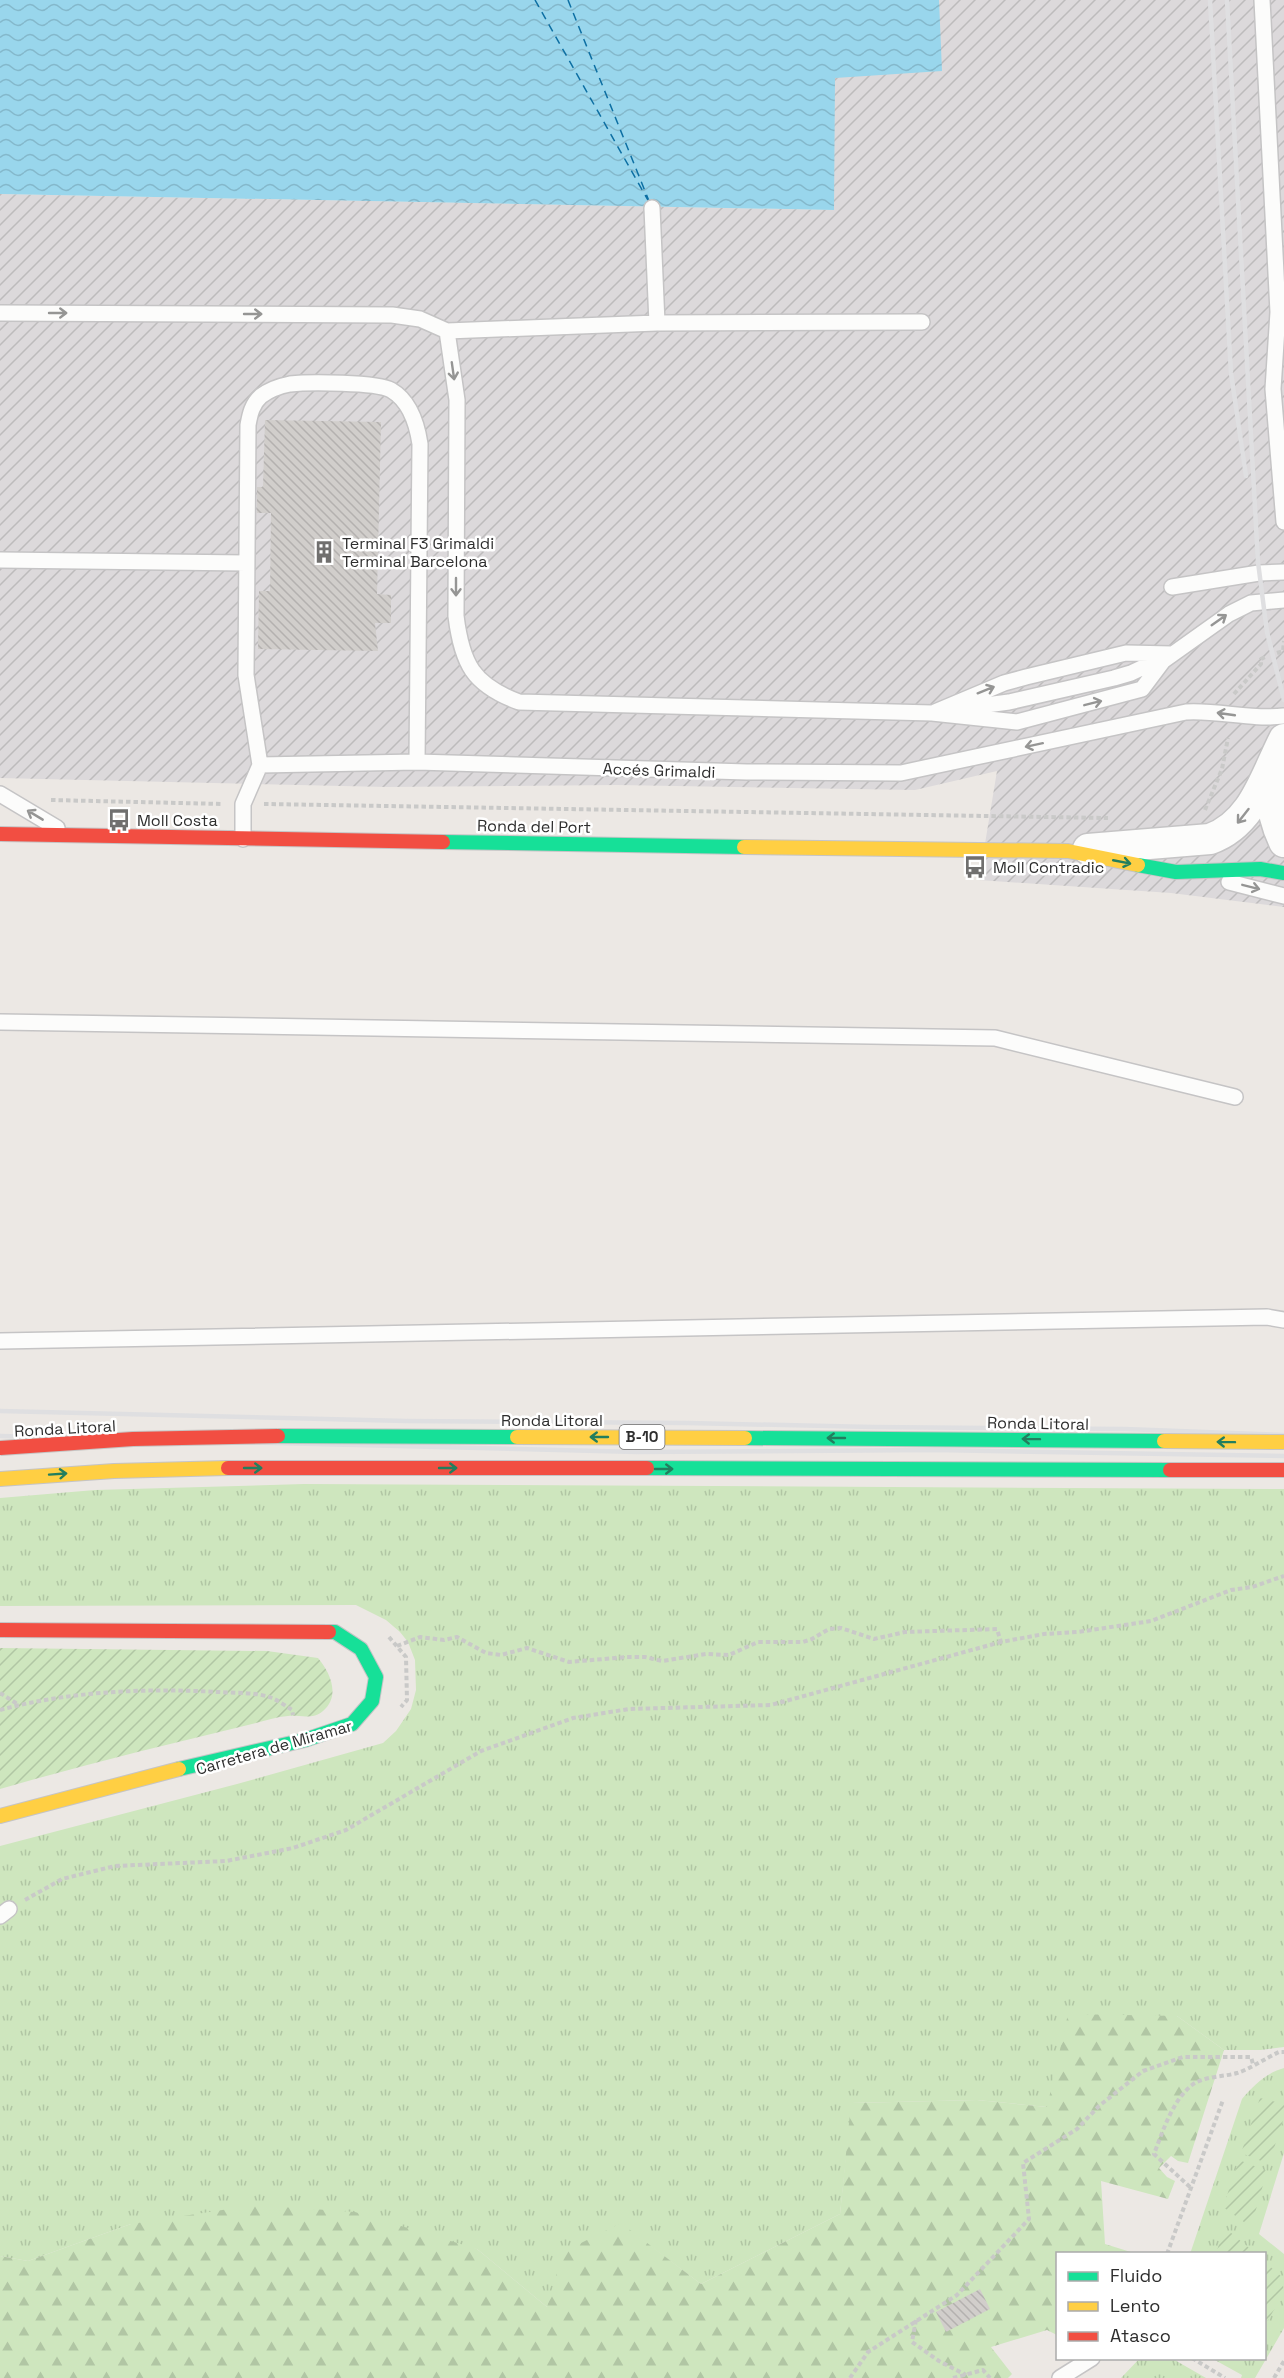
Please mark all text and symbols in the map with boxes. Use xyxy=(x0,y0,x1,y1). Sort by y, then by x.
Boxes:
one-way arrow xyxy=(48,307,68,319)
one-way arrow xyxy=(243,308,263,320)
one-way arrow xyxy=(448,361,459,381)
place label: Terminal F3 Grimaldi Terminal Barcelona xyxy=(342,533,494,572)
building icon: Terminal F3 Grimaldi Terminal Barcelona xyxy=(311,539,337,565)
one-way arrow xyxy=(450,576,462,596)
one-way arrow xyxy=(1211,614,1227,626)
one-way arrow xyxy=(977,684,995,695)
one-way arrow xyxy=(1083,696,1102,708)
one-way arrow xyxy=(1216,708,1236,719)
one-way arrow xyxy=(1025,739,1044,751)
street label: Accés Grimaldi xyxy=(602,758,716,783)
bus stop icon: Moll Costa xyxy=(106,807,132,833)
one-way arrow xyxy=(1237,807,1250,823)
one-way arrow xyxy=(27,808,44,820)
place label: Moll Costa xyxy=(137,810,218,831)
street label: Ronda del Port xyxy=(477,815,591,838)
bus stop icon: Moll Contradic xyxy=(962,854,988,880)
place label: Moll Contradic xyxy=(993,857,1104,878)
one-way arrow xyxy=(1112,857,1131,868)
one-way arrow xyxy=(1241,882,1260,893)
street label: Ronda Litoral xyxy=(501,1410,603,1431)
street label: Ronda Litoral xyxy=(987,1412,1089,1435)
street label: Ronda Litoral xyxy=(14,1415,116,1442)
road number: B-10 xyxy=(620,1425,664,1449)
one-way arrow xyxy=(589,1431,609,1443)
one-way arrow xyxy=(826,1432,846,1444)
one-way arrow xyxy=(1021,1434,1041,1445)
one-way arrow xyxy=(1216,1436,1236,1447)
one-way arrow xyxy=(243,1462,263,1473)
one-way arrow xyxy=(438,1462,458,1474)
one-way arrow xyxy=(654,1463,674,1475)
one-way arrow xyxy=(48,1469,68,1480)
street label: Carretera de Miramar xyxy=(194,1715,355,1780)
legend xyxy=(1056,2252,1266,2360)
text: Fluido xyxy=(1110,2264,1162,2287)
text: Lento xyxy=(1110,2294,1160,2317)
text: Atasco xyxy=(1110,2324,1171,2347)

